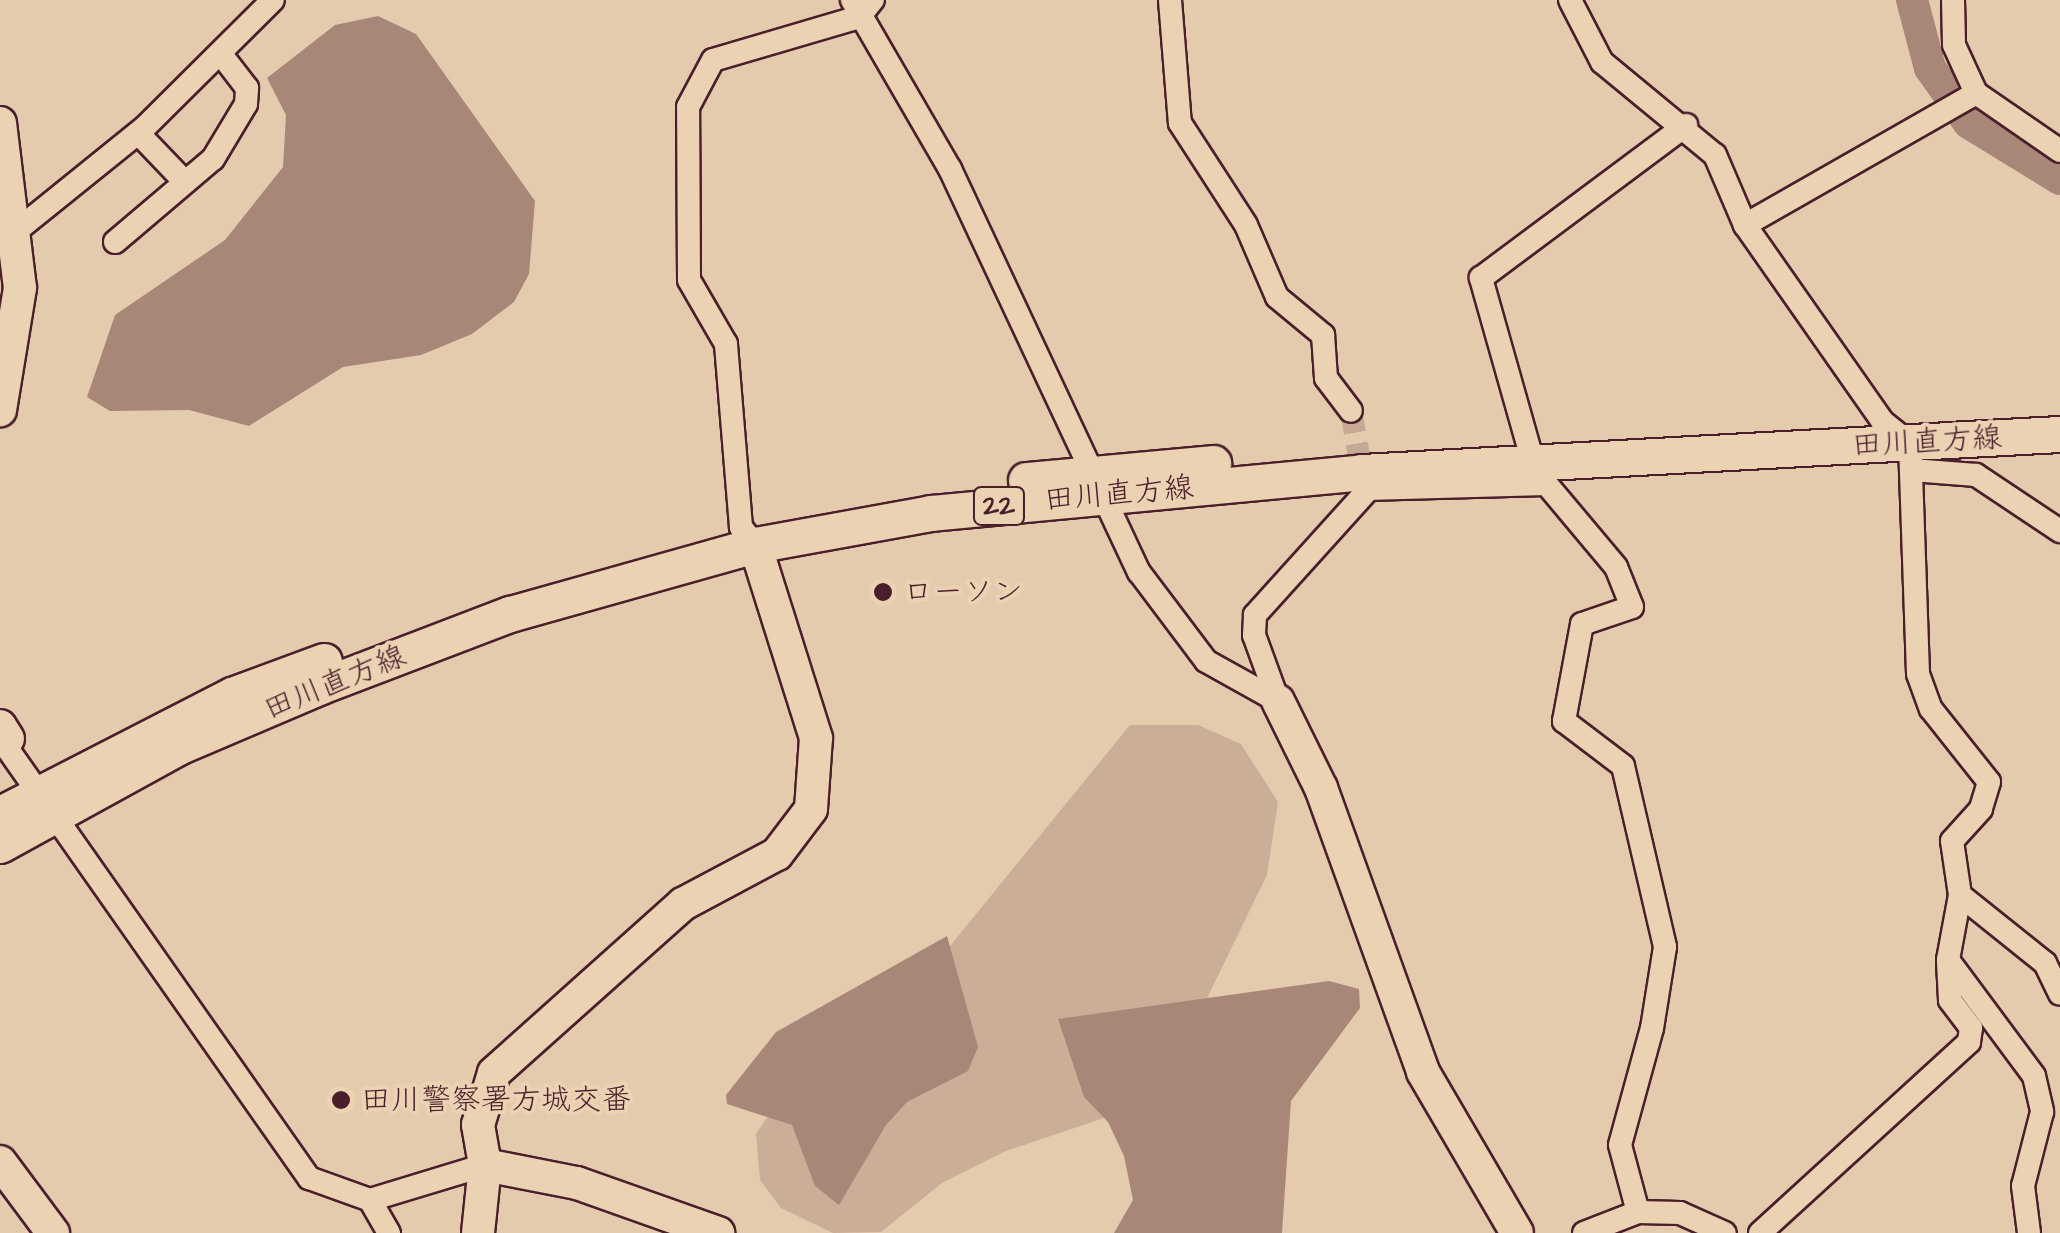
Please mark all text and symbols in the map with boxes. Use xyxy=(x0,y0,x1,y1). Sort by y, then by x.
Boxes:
street label: 田川直方線 xyxy=(1851,420,2003,464)
street label: 田川直方線 xyxy=(1043,470,1195,518)
road number: 22 xyxy=(972,483,1026,529)
place label: ローソン xyxy=(903,574,1023,610)
marker: ローソン xyxy=(872,581,894,603)
street label: 田川直方線 xyxy=(259,638,411,728)
place label: 田川警察署方城交番 xyxy=(361,1082,631,1118)
marker: 田川警察署方城交番 xyxy=(330,1089,352,1111)

